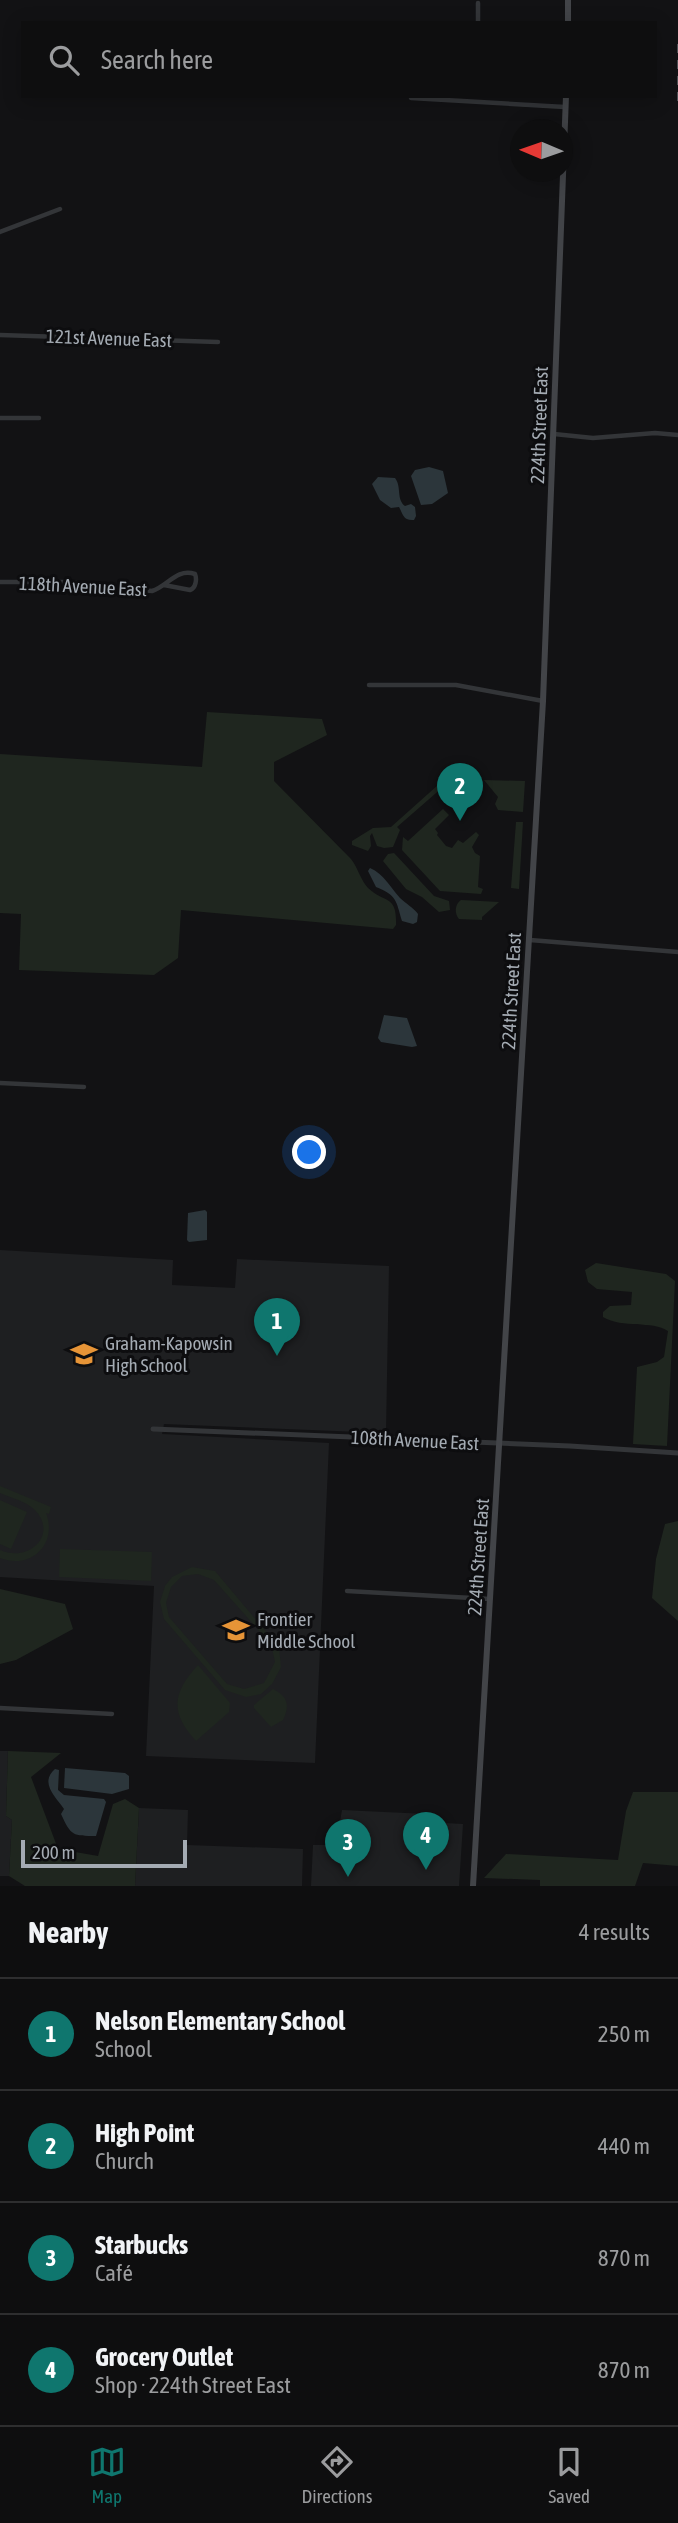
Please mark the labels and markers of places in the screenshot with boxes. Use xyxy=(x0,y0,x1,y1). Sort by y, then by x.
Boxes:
pin: 2 xyxy=(437,763,483,821)
pin: 1 xyxy=(254,1298,300,1356)
place label: Graham-Kapowsin High School xyxy=(105,1332,233,1376)
school or university icon: Graham-Kapowsin High School xyxy=(69,1339,99,1369)
place label: Frontier Middle School xyxy=(257,1608,355,1652)
school or university icon: Frontier Middle School xyxy=(221,1615,251,1645)
pin: 4 xyxy=(403,1812,449,1870)
pin: 3 xyxy=(325,1819,371,1877)

